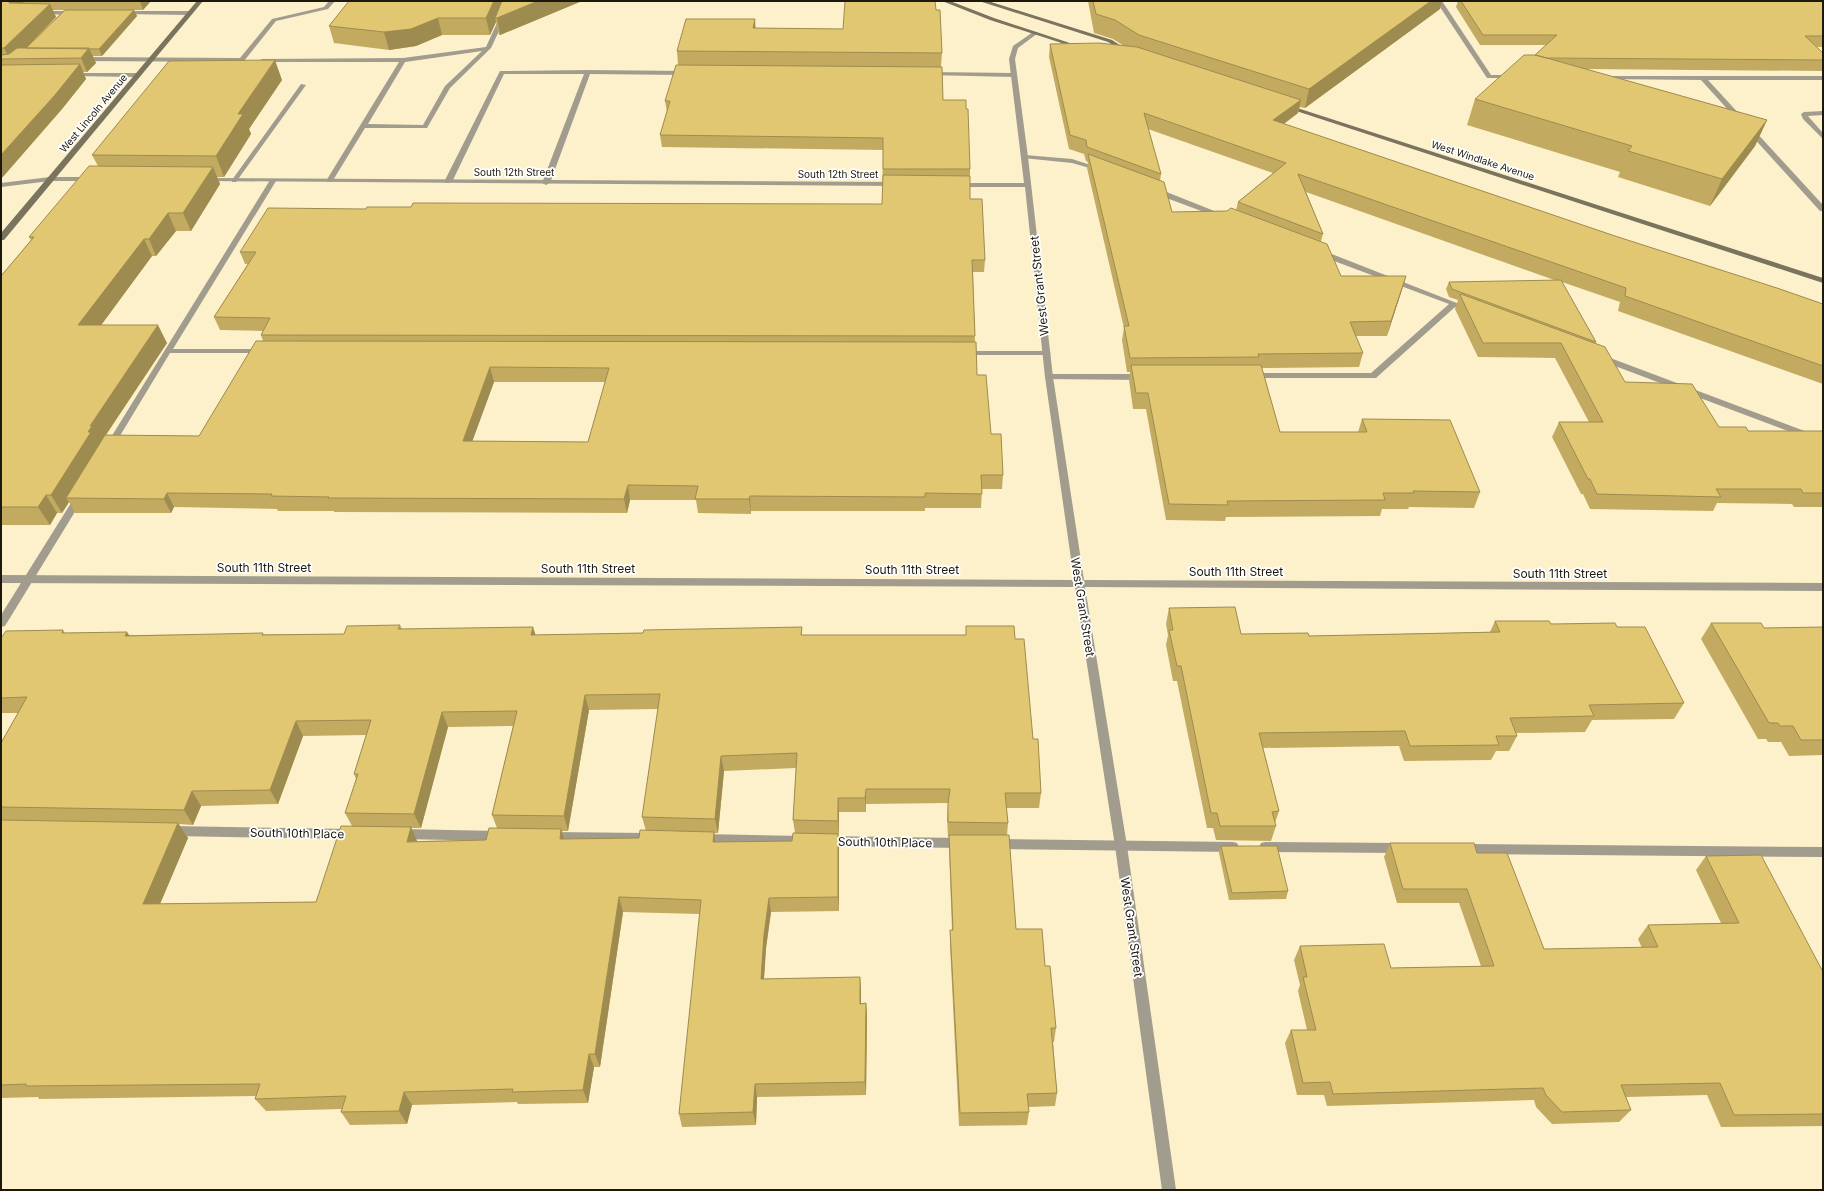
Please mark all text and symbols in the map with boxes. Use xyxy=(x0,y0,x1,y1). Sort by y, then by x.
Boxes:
street label: West Lincoln Avenue xyxy=(57,71,129,155)
street label: West Windlake Avenue xyxy=(1430,138,1536,182)
street label: South 12th Street xyxy=(474,166,555,178)
street label: South 12th Street xyxy=(798,168,879,180)
street label: West Grant Street xyxy=(1026,235,1052,337)
street label: West Grant Street xyxy=(1068,556,1098,658)
street label: South 11th Street xyxy=(217,560,311,575)
street label: South 11th Street xyxy=(541,561,635,576)
street label: South 11th Street xyxy=(865,562,959,577)
street label: South 11th Street xyxy=(1189,564,1283,579)
street label: South 11th Street xyxy=(1513,566,1607,581)
street label: South 10th Place xyxy=(250,825,344,841)
street label: South 10th Place xyxy=(838,834,932,850)
street label: West Grant Street xyxy=(1118,876,1146,978)

